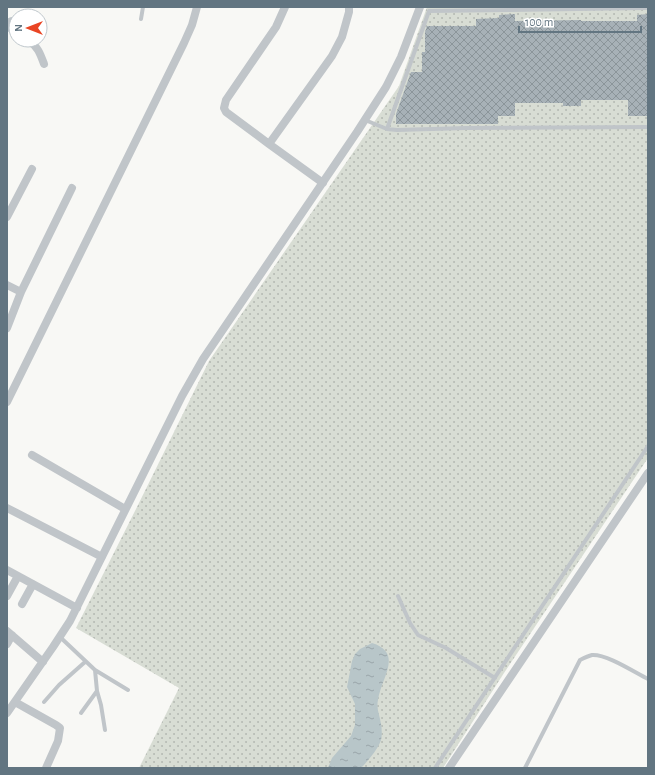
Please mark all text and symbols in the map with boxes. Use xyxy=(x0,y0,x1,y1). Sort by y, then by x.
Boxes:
north arrow xyxy=(8,8,48,48)
scale bar xyxy=(519,8,641,34)
text: 100 m xyxy=(525,16,553,28)
text: N xyxy=(13,24,24,32)

